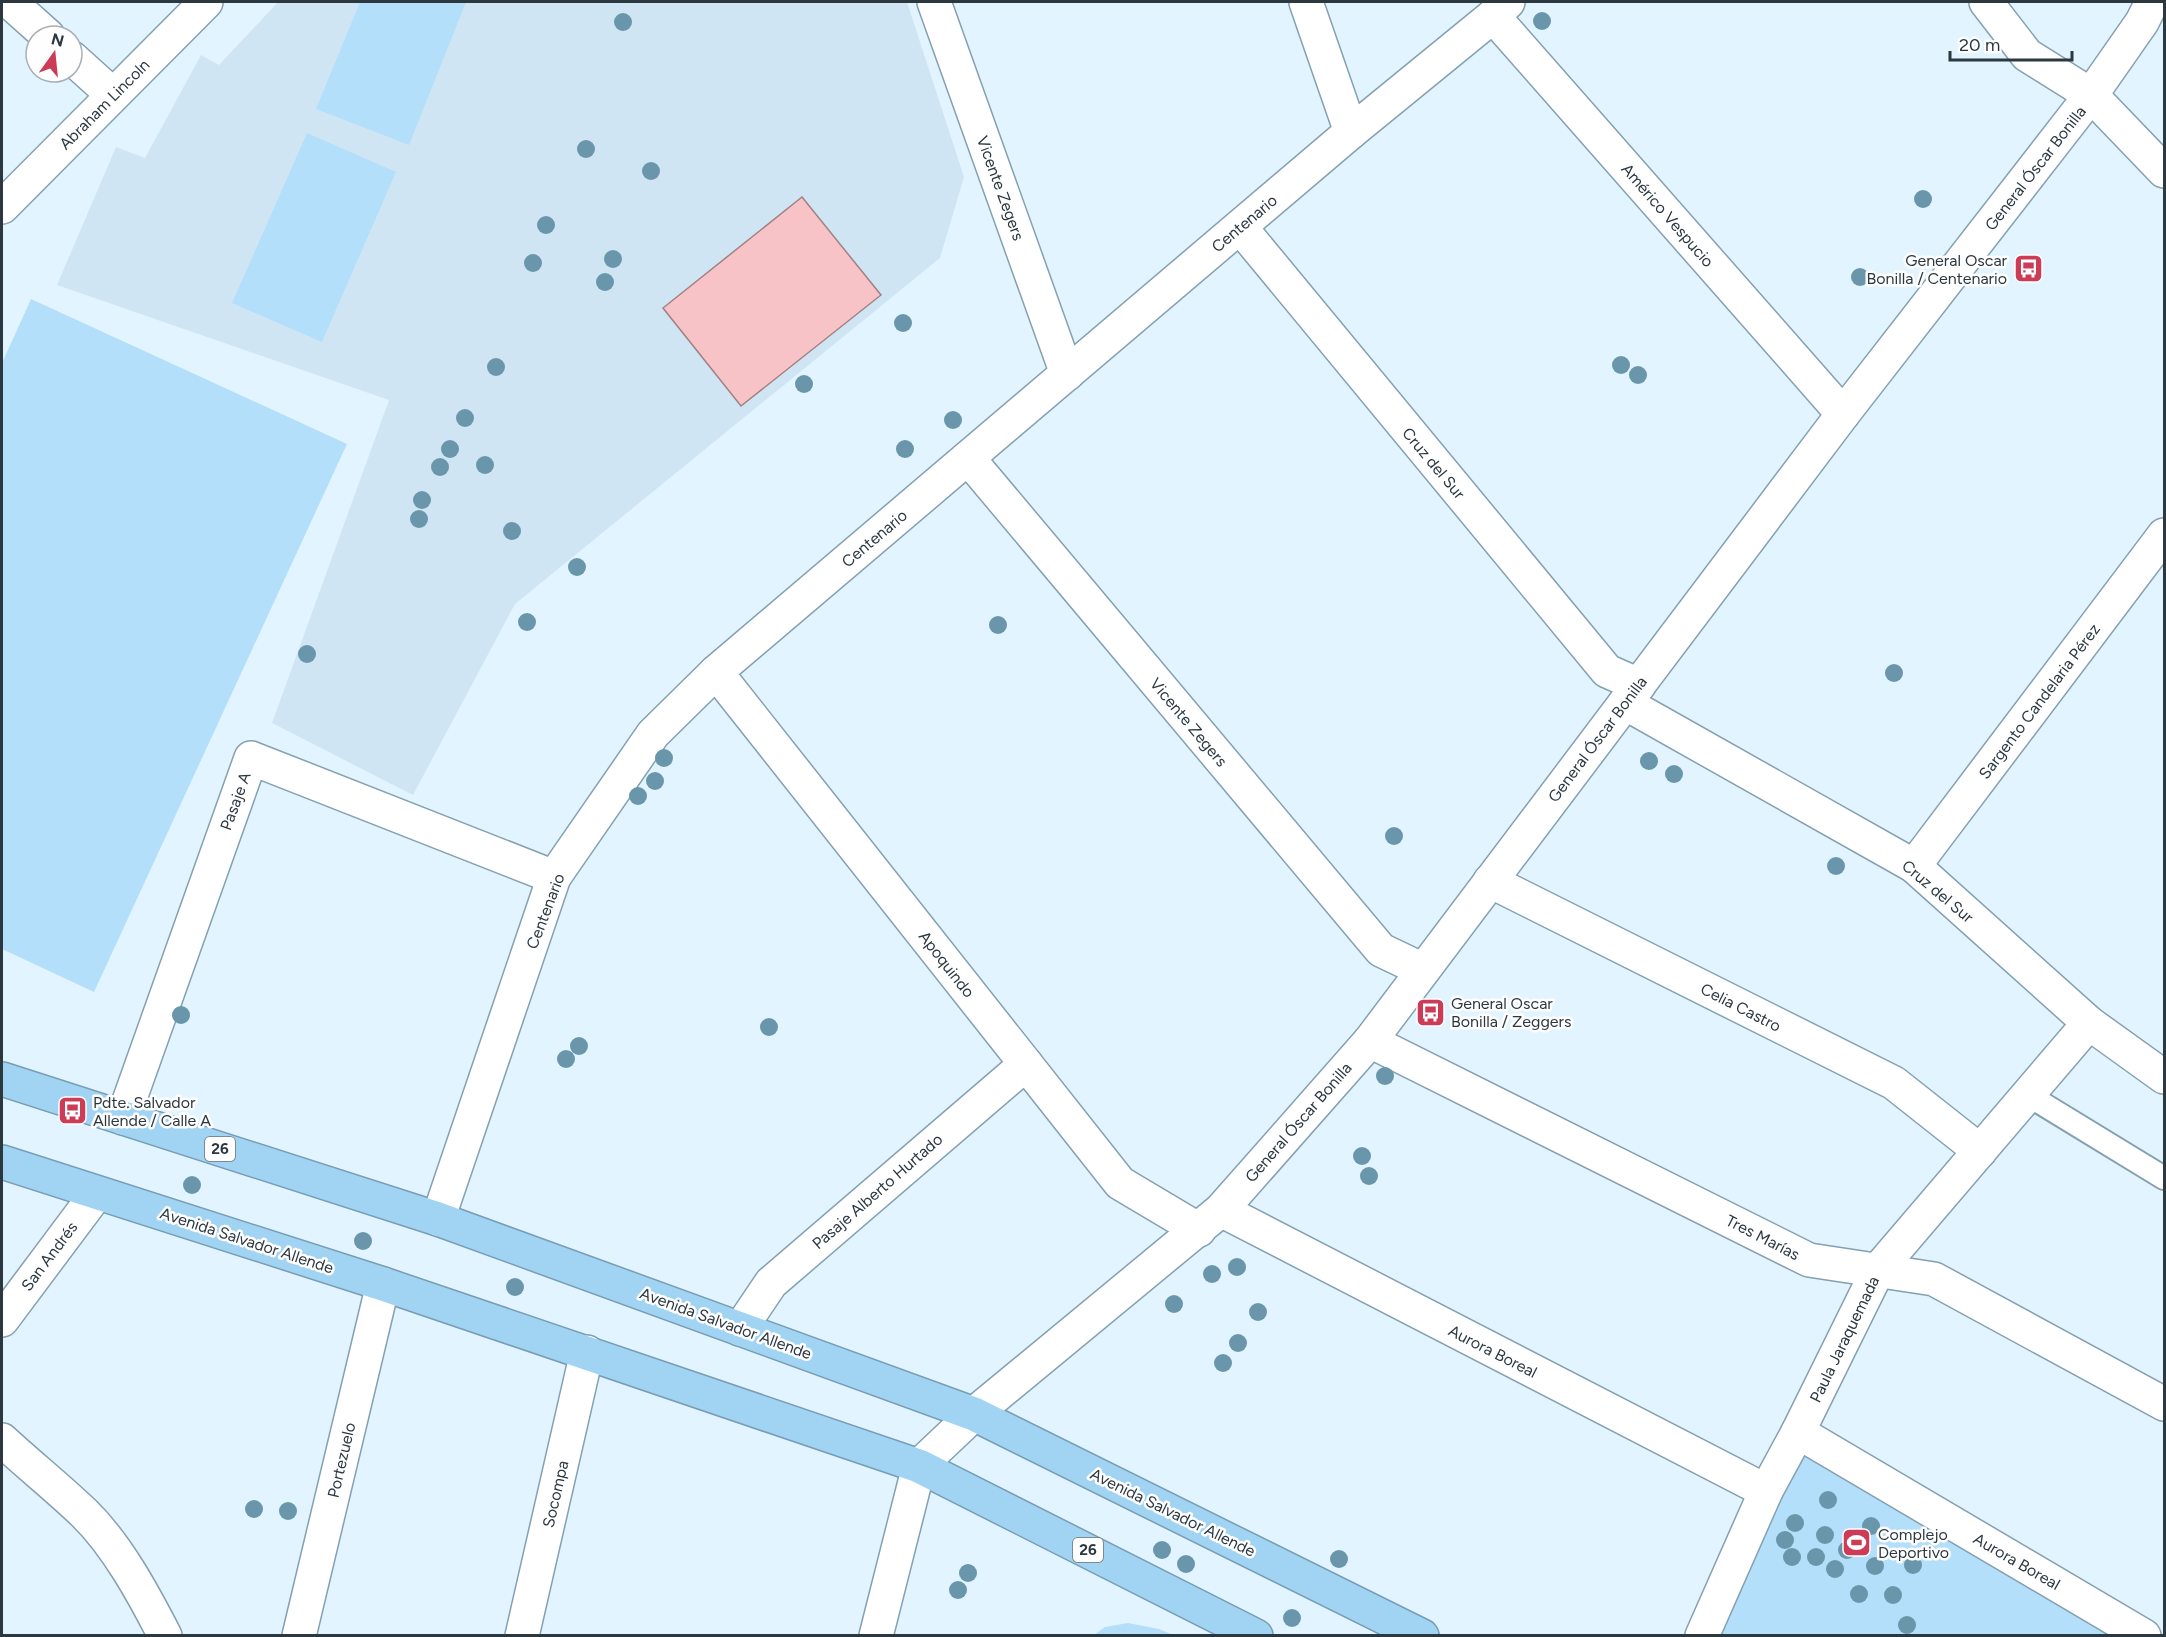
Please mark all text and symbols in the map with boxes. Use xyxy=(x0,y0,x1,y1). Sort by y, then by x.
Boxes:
north arrow xyxy=(24,24,84,84)
scale bar xyxy=(1950,24,2072,62)
text: N xyxy=(49,29,66,51)
text: 20 m xyxy=(1959,34,2000,56)
street label: Abraham Lincoln xyxy=(55,55,153,153)
street label: General Óscar Bonilla xyxy=(1981,102,2090,234)
street label: Vicente Zegers xyxy=(973,133,1028,243)
street label: Américo Vespucio xyxy=(1618,160,1718,271)
street label: Centenario xyxy=(1208,191,1281,256)
place label: General Oscar Bonilla / Centenario xyxy=(1867,251,2008,288)
bus stop icon: General Oscar Bonilla / Centenario xyxy=(2012,253,2044,285)
street label: Cruz del Sur xyxy=(1398,424,1469,503)
street label: Centenario xyxy=(838,506,911,571)
street label: Sargento Candelaria Pérez xyxy=(1975,620,2104,783)
street label: General Óscar Bonilla xyxy=(1544,673,1651,806)
street label: Vicente Zegers xyxy=(1146,674,1231,770)
street label: Pasaje A xyxy=(216,769,255,833)
street label: Cruz del Sur xyxy=(1898,856,1978,927)
street label: Centenario xyxy=(522,871,569,952)
street label: Apoquindo xyxy=(915,927,978,1001)
street label: Celia Castro xyxy=(1697,979,1784,1036)
place label: General Oscar Bonilla / Zeggers xyxy=(1451,994,1571,1031)
bus stop icon: General Oscar Bonilla / Zeggers xyxy=(1414,996,1446,1028)
street label: General Óscar Bonilla xyxy=(1241,1059,1356,1186)
place label: Pdte. Salvador Allende / Calle A xyxy=(93,1093,211,1130)
bus stop icon: Pdte. Salvador Allende / Calle A xyxy=(56,1095,88,1127)
street label: Pasaje Alberto Hurtado xyxy=(808,1130,946,1253)
road number: 26 xyxy=(205,1137,235,1161)
street label: Avenida Salvador Allende xyxy=(158,1203,336,1278)
street label: Tres Marías xyxy=(1723,1211,1803,1264)
street label: San Andrés xyxy=(17,1218,82,1295)
street label: Paula Jaraquemada xyxy=(1806,1273,1883,1405)
street label: Avenida Salvador Allende xyxy=(637,1284,814,1363)
street label: Aurora Boreal xyxy=(1445,1321,1540,1382)
street label: Portezuelo xyxy=(324,1421,359,1500)
street label: Socompa xyxy=(539,1459,572,1530)
street label: Avenida Salvador Allende xyxy=(1087,1464,1259,1561)
place label: Complejo Deportivo xyxy=(1878,1525,1949,1562)
sports icon: Complejo Deportivo xyxy=(1841,1527,1873,1559)
street label: Aurora Boreal xyxy=(1970,1529,2063,1594)
road number: 26 xyxy=(1073,1538,1103,1562)

